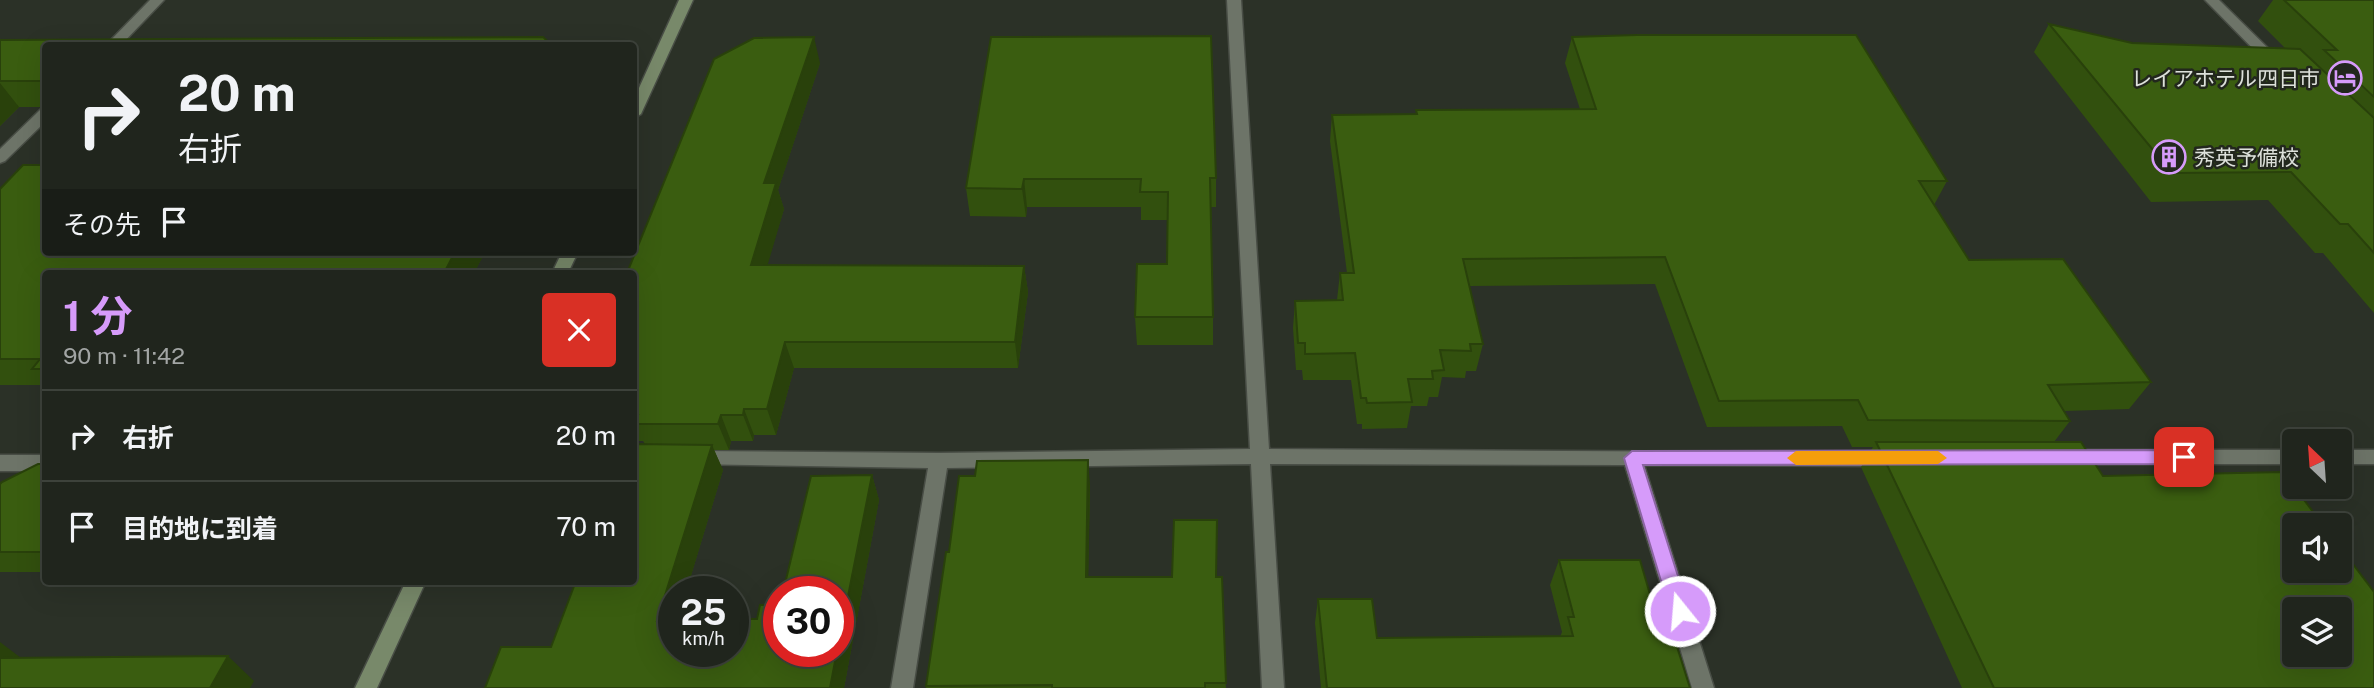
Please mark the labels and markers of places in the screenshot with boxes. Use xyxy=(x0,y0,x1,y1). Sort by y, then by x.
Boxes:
hotel icon: レイアホテル四日市 xyxy=(2326,59,2364,97)
place label: レイアホテル四日市 xyxy=(2131,66,2320,91)
building icon: 秀英予備校 xyxy=(2150,138,2188,176)
place label: 秀英予備校 xyxy=(2194,145,2299,170)
pin xyxy=(2154,427,2214,487)

